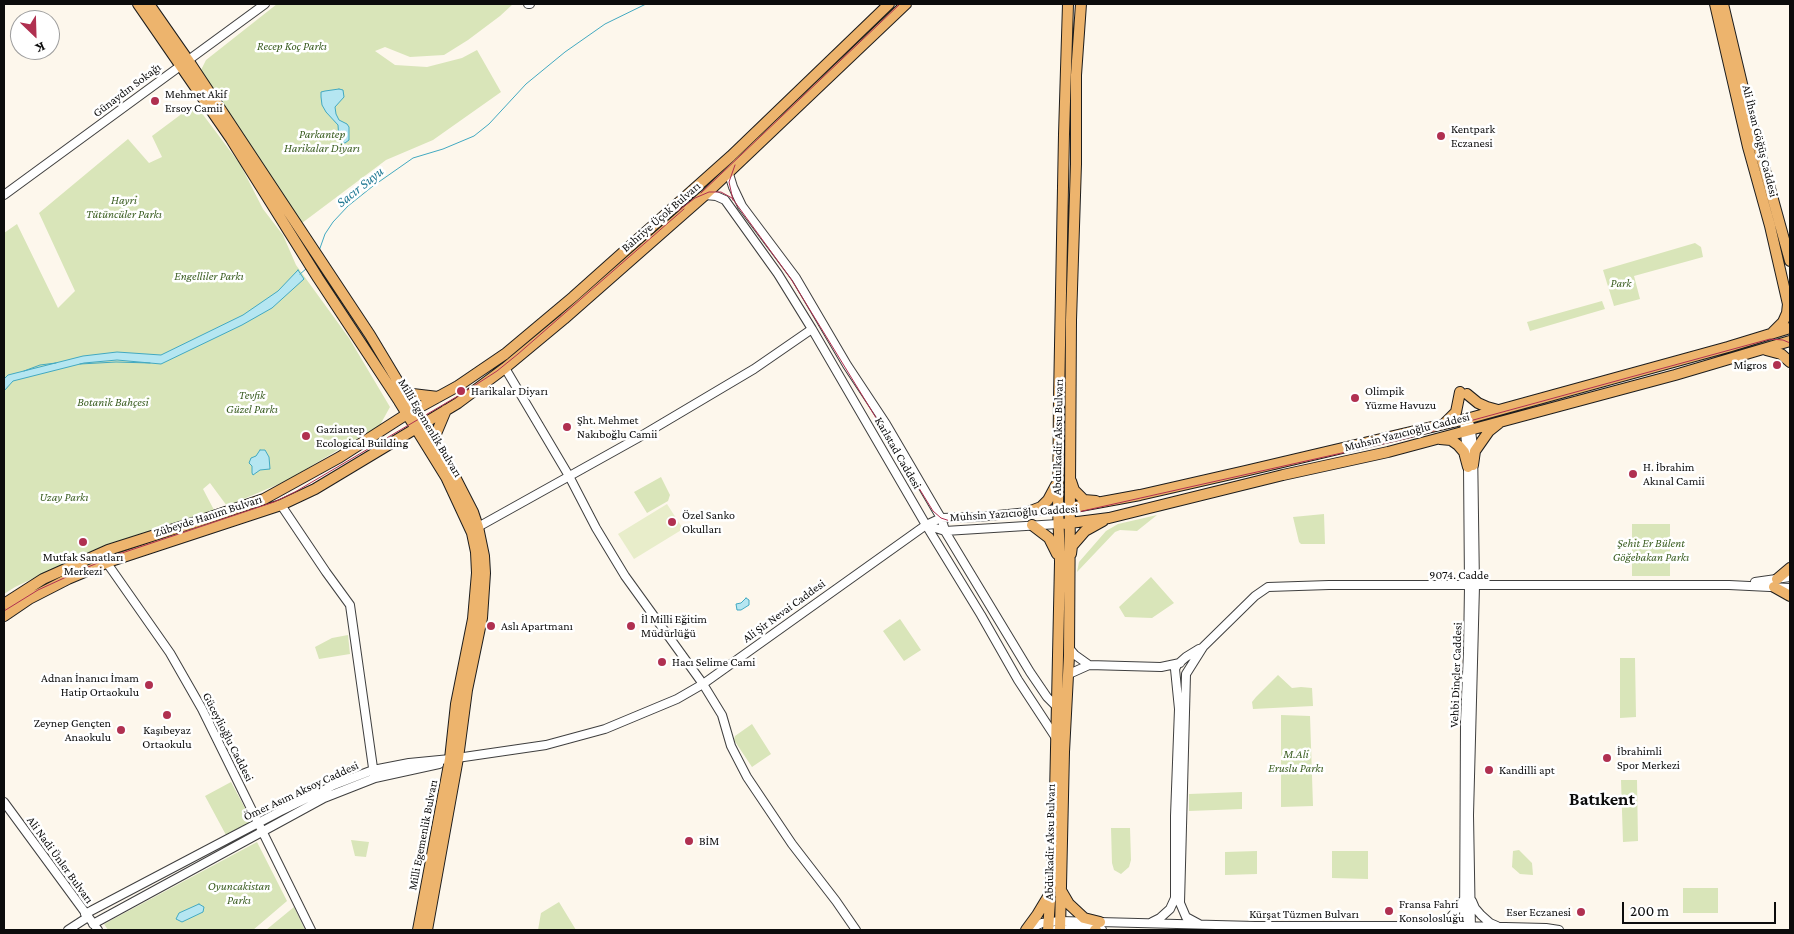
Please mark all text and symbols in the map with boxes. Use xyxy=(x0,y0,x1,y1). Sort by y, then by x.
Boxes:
north arrow xyxy=(10,10,60,60)
text: K xyxy=(33,39,48,57)
park label: Recep Koç Parkı xyxy=(257,39,327,53)
street label: Günaydın Sokağı xyxy=(90,60,164,120)
street label: Ali İhsan Göğüş Caddesi xyxy=(1739,83,1781,199)
place label: Mehmet Akif Ersoy Camii xyxy=(165,87,227,115)
marker: Mehmet Akif Ersoy Camii xyxy=(149,95,161,107)
place label: Kentpark Eczanesi xyxy=(1451,122,1495,150)
park label: Parkantep Harikalar Diyarı xyxy=(284,127,360,155)
marker: Kentpark Eczanesi xyxy=(1435,130,1447,142)
water label: Sacır Suyu xyxy=(333,163,387,211)
street label: Bahriye Üçok Bulvarı xyxy=(619,179,703,255)
park label: Hayri Tütüncüler Parkı xyxy=(86,193,162,221)
park label: Engelliler Parkı xyxy=(174,269,244,283)
park label: Park xyxy=(1611,276,1631,290)
place label: Migros xyxy=(1733,358,1767,372)
marker: Migros xyxy=(1771,359,1783,371)
street label: Milli Egemenlik Bulvarı xyxy=(395,376,465,480)
street label: Abdulkadir Aksu Bulvarı xyxy=(1050,379,1066,495)
place label: Harikalar Diyarı xyxy=(471,384,548,398)
place label: Olimpik Yüzme Havuzu xyxy=(1365,384,1436,412)
marker: Harikalar Diyarı xyxy=(455,385,467,397)
park label: Tevfik Güzel Parkı xyxy=(226,388,278,416)
marker: Olimpik Yüzme Havuzu xyxy=(1349,392,1361,404)
park label: Botanik Bahçesi xyxy=(77,395,149,409)
street label: Muhsin Yazıcıoğlu Caddesi xyxy=(1343,409,1471,455)
place label: Şht. Mehmet Nakıboğlu Camii xyxy=(577,413,657,441)
street label: Karlstad Caddesi xyxy=(872,414,924,492)
marker: Şht. Mehmet Nakıboğlu Camii xyxy=(561,421,573,433)
place label: Gaziantep Ecological Building xyxy=(316,422,408,450)
marker: Gaziantep Ecological Building xyxy=(300,430,312,442)
place label: H. İbrahim Akınal Camii xyxy=(1643,460,1705,488)
marker: H. İbrahim Akınal Camii xyxy=(1627,468,1639,480)
park label: Uzay Parkı xyxy=(39,490,89,504)
street label: Zübeyde Hanım Bulvarı xyxy=(152,492,264,540)
street label: Muhsin Yazıcıoğlu Caddesi xyxy=(949,501,1079,525)
place label: Özel Sanko Okulları xyxy=(682,508,735,536)
marker: Özel Sanko Okulları xyxy=(666,516,678,528)
marker: Mutfak Sanatları Merkezi xyxy=(77,536,89,548)
park label: Şehit Er Bülent Göğebakan Parkı xyxy=(1613,536,1689,564)
place label: Mutfak Sanatları Merkezi xyxy=(43,550,123,578)
street label: 9074. Cadde xyxy=(1429,568,1489,582)
street label: Ali Şir Nevai Caddesi xyxy=(740,576,828,646)
place label: İl Milli Eğitim Müdürlüğü xyxy=(641,612,707,640)
place label: Aslı Apartmanı xyxy=(501,619,573,633)
marker: Aslı Apartmanı xyxy=(485,620,497,632)
marker: İl Milli Eğitim Müdürlüğü xyxy=(625,620,637,632)
street label: Vehbi Dinçler Caddesi xyxy=(1447,622,1465,728)
place label: Hacı Selime Cami xyxy=(672,655,756,669)
marker: Hacı Selime Cami xyxy=(656,656,668,668)
place label: Adnan İnanıcı İmam Hatip Ortaokulu xyxy=(41,671,139,699)
marker: Adnan İnanıcı İmam Hatip Ortaokulu xyxy=(143,679,155,691)
street label: Güceylioğlu Caddesi xyxy=(199,690,257,784)
marker: Kaşıbeyaz Ortaokulu xyxy=(161,709,173,721)
place label: Zeynep Gençten Anaokulu xyxy=(34,716,111,744)
place label: Kaşıbeyaz Ortaokulu xyxy=(142,723,192,751)
marker: Zeynep Gençten Anaokulu xyxy=(115,724,127,736)
place label: İbrahimli Spor Merkezi xyxy=(1617,744,1680,772)
park label: M.Ali Eruslu Parkı xyxy=(1268,747,1324,775)
marker: İbrahimli Spor Merkezi xyxy=(1601,752,1613,764)
street label: Ömer Asım Aksoy Caddesi xyxy=(241,758,361,824)
place label: Kandilli apt xyxy=(1499,763,1555,777)
marker: Kandilli apt xyxy=(1483,764,1495,776)
street label: Milli Egemenlik Bulvarı xyxy=(405,778,441,892)
street label: Abdulkadir Aksu Bulvarı xyxy=(1042,784,1058,900)
district label: Batıkent xyxy=(1569,788,1635,810)
street label: Ali Nadi Ünler Bulvarı xyxy=(24,814,96,906)
place label: BİM xyxy=(699,834,719,848)
marker: BİM xyxy=(683,835,695,847)
park label: Oyuncakistan Parkı xyxy=(208,879,270,907)
scale bar xyxy=(1624,892,1778,924)
place label: Fransa Fahri Konsolosluğu xyxy=(1399,897,1464,925)
text: 200 m xyxy=(1630,903,1669,919)
marker: Fransa Fahri Konsolosluğu xyxy=(1383,905,1395,917)
place label: Eser Eczanesi xyxy=(1506,905,1571,919)
marker: Eser Eczanesi xyxy=(1575,906,1587,918)
street label: Kürşat Tüzmen Bulvarı xyxy=(1249,907,1359,921)

